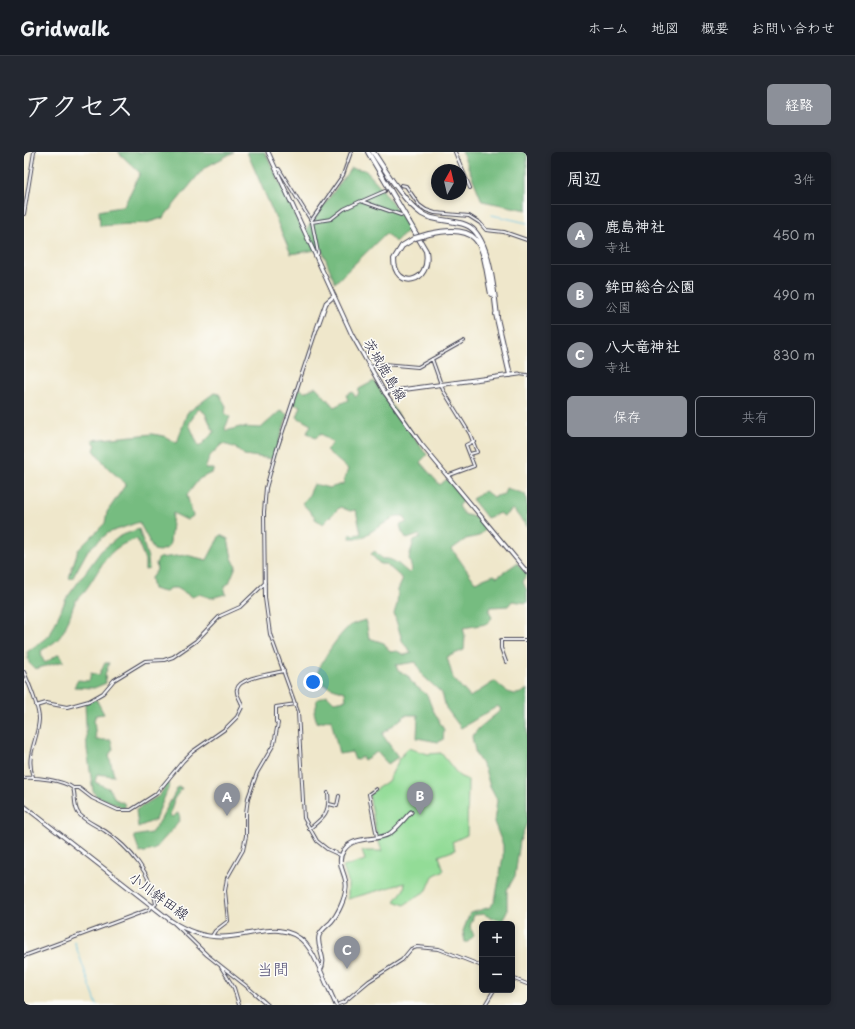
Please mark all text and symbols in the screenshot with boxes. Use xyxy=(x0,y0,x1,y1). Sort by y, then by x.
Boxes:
text: Gridwalk xyxy=(20,14,110,42)
text: ホーム xyxy=(588,17,629,38)
text: 地図 xyxy=(651,17,679,38)
text: 概要 xyxy=(701,17,729,38)
text: お問い合わせ xyxy=(751,17,835,38)
text: アクセス xyxy=(24,83,134,126)
button: 経路 xyxy=(767,84,831,125)
north arrow xyxy=(431,164,467,200)
text: 周辺 xyxy=(567,165,601,191)
text: 3件 xyxy=(793,169,815,188)
text: 鹿島神社 xyxy=(605,214,665,237)
text: A xyxy=(575,225,585,244)
text: 450 m xyxy=(773,225,815,244)
text: 寺社 xyxy=(605,237,631,256)
text: 鉾田総合公園 xyxy=(605,274,695,297)
text: B xyxy=(576,285,584,304)
text: 490 m xyxy=(773,285,815,304)
text: 公園 xyxy=(605,297,631,316)
street label: 茨城鹿島線 xyxy=(358,334,412,405)
text: 八大竜神社 xyxy=(605,334,680,357)
text: C xyxy=(575,345,585,364)
text: 830 m xyxy=(773,345,815,364)
text: 寺社 xyxy=(605,357,631,376)
button: 保存 xyxy=(567,396,687,437)
button: 共有 xyxy=(695,396,815,437)
your location xyxy=(303,672,323,692)
pin: B xyxy=(407,782,433,815)
pin: A xyxy=(214,783,240,816)
street label: 小川鉾田線 xyxy=(125,867,194,925)
map controls xyxy=(479,921,515,993)
button: + xyxy=(479,921,515,957)
pin: C xyxy=(334,936,360,969)
district label: 当間 xyxy=(257,956,289,980)
button: − xyxy=(479,957,515,993)

